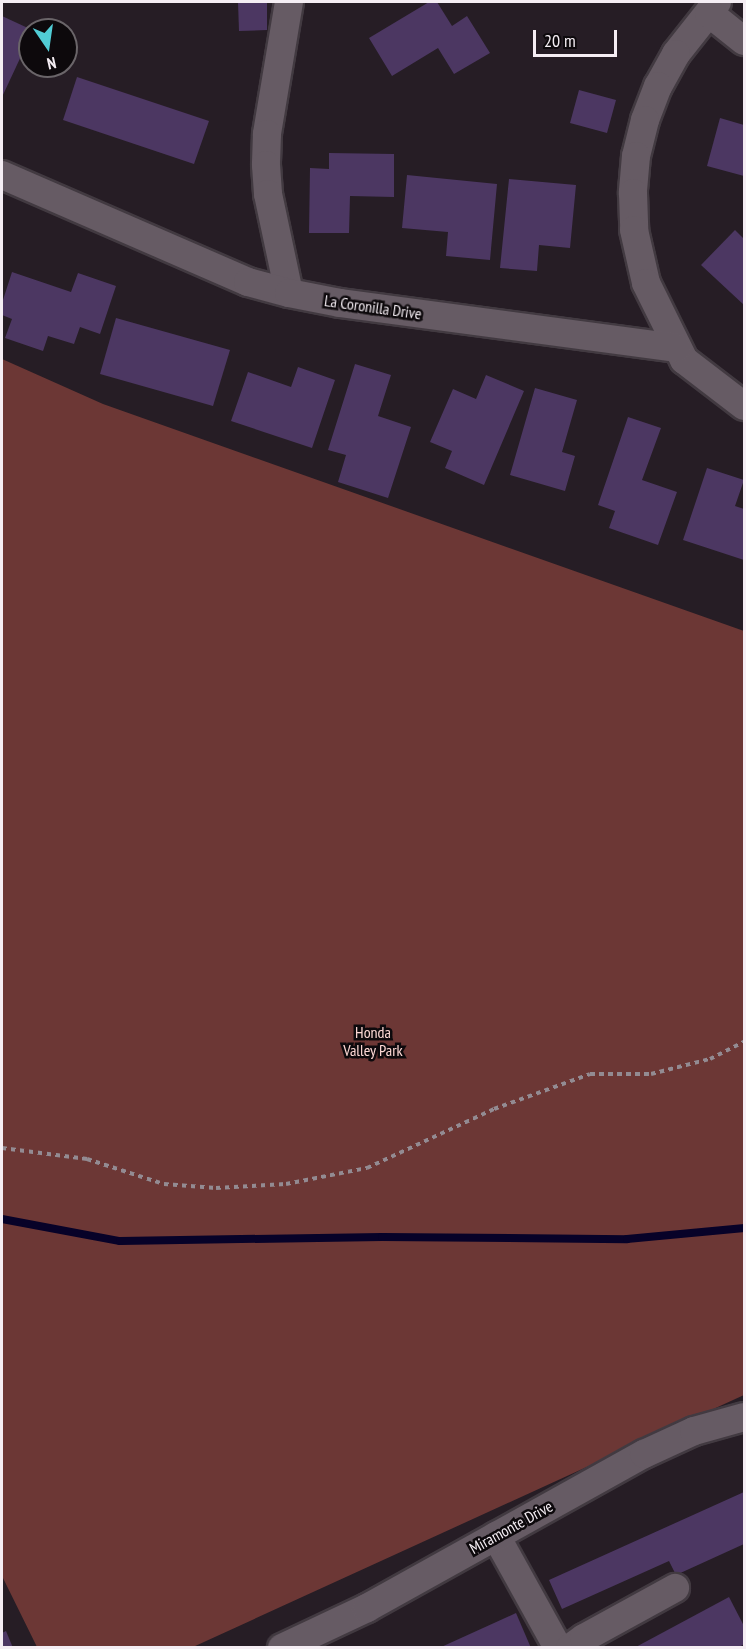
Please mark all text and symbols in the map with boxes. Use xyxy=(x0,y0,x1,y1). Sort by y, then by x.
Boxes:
north arrow xyxy=(18,18,78,78)
scale bar xyxy=(536,18,620,56)
text: 20 m xyxy=(544,29,576,52)
text: N xyxy=(45,53,58,74)
street label: La Coronilla Drive xyxy=(323,291,423,323)
park label: Honda Valley Park xyxy=(343,1022,403,1060)
street label: Miramonte Drive xyxy=(466,1496,556,1558)

